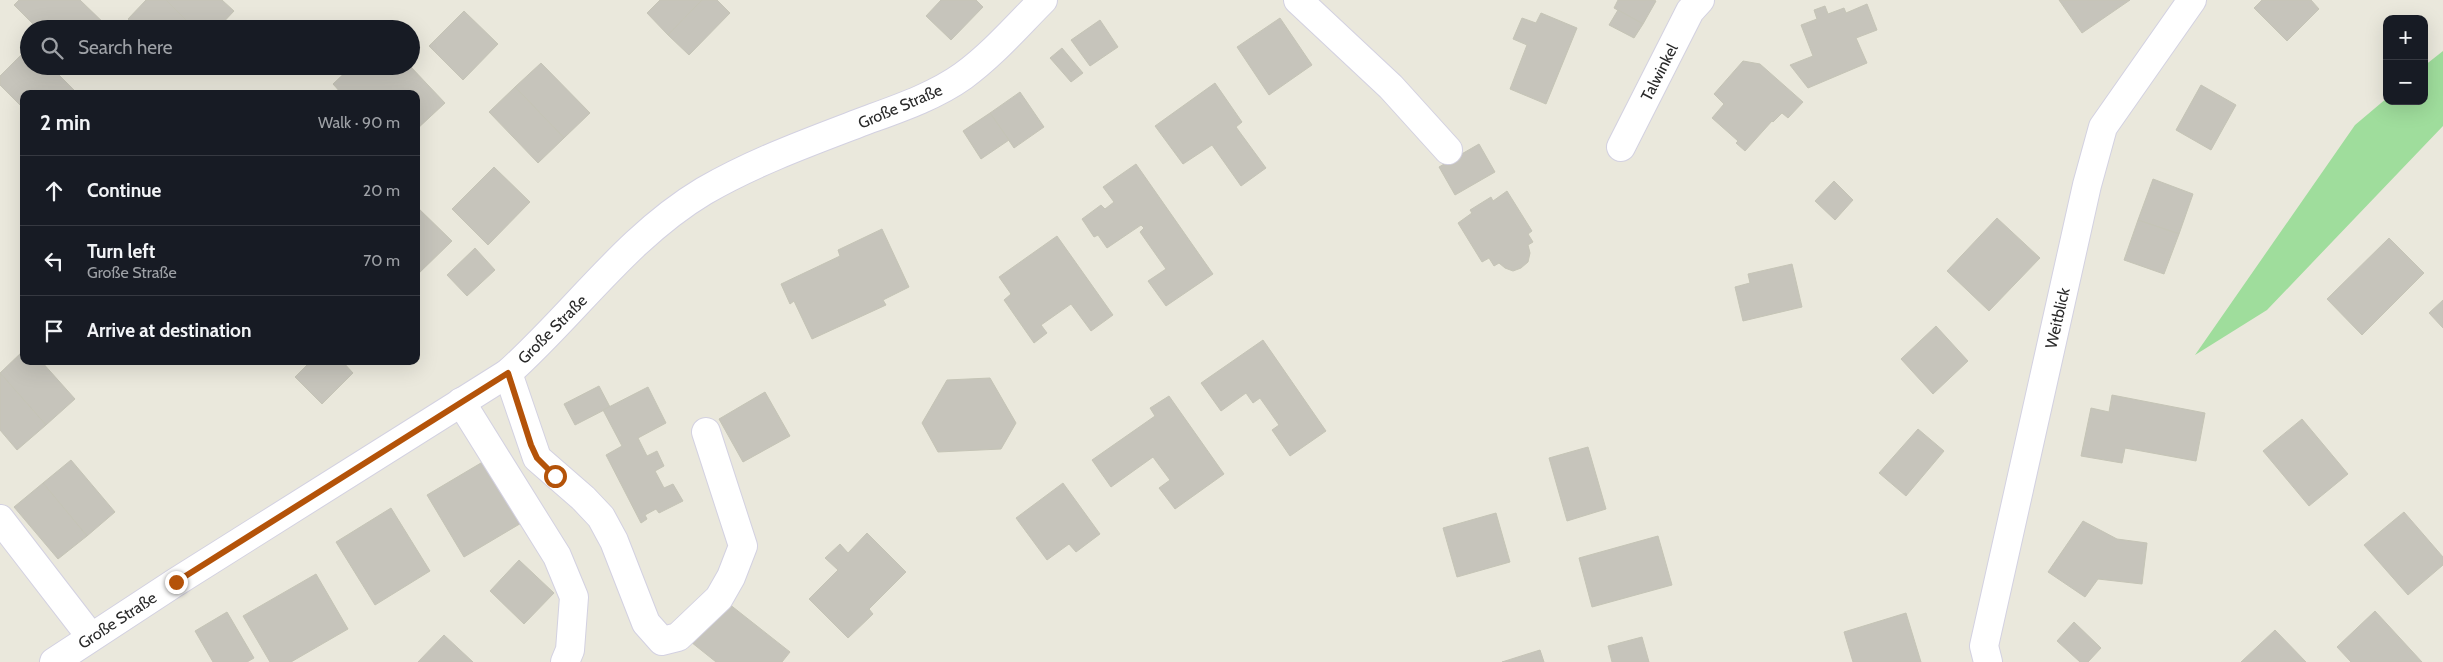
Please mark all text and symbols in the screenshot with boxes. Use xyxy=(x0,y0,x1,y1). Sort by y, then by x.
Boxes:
map controls xyxy=(2383,15,2428,105)
button: + xyxy=(2383,15,2428,60)
search box xyxy=(20,20,420,75)
icon: search xyxy=(38,34,66,62)
text: Search here xyxy=(78,36,172,59)
street label: Talwinkel xyxy=(1637,40,1682,104)
button: − xyxy=(2383,60,2428,105)
street label: Große Straße xyxy=(855,80,945,133)
text: 2 min xyxy=(40,110,91,135)
text: Walk · 90 m xyxy=(318,113,400,132)
icon: ahead xyxy=(40,177,68,205)
text: Continue xyxy=(87,179,161,202)
text: 20 m xyxy=(363,181,400,200)
text: Turn left xyxy=(87,240,155,263)
icon: left xyxy=(40,247,68,275)
text: 70 m xyxy=(363,251,400,270)
text: Große Straße xyxy=(87,263,177,282)
street label: Weitblick xyxy=(2041,285,2074,350)
street label: Große Straße xyxy=(514,291,591,368)
icon: arrive xyxy=(40,317,68,345)
text: Arrive at destination xyxy=(87,319,251,342)
route start xyxy=(544,465,567,488)
route end xyxy=(165,571,188,594)
street label: Große Straße xyxy=(74,588,160,653)

